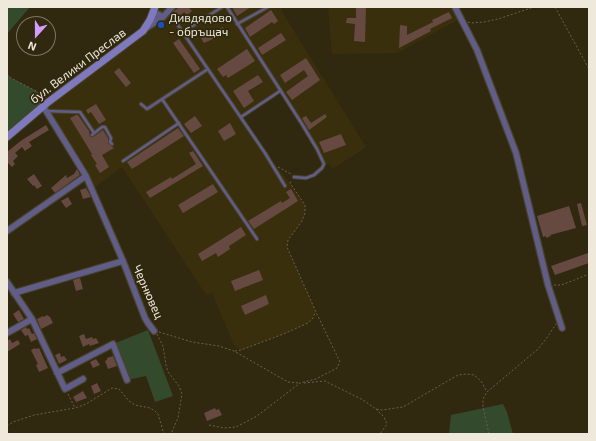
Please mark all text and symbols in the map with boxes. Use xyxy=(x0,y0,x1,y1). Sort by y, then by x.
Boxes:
place label: Дивдядово - обръщач xyxy=(169,11,232,39)
north arrow xyxy=(16,16,56,56)
marker: Дивдядово - обръщач xyxy=(156,20,166,30)
street label: бул. Велики Преслав xyxy=(27,25,129,107)
text: N xyxy=(26,39,38,54)
street label: Чернювец xyxy=(130,263,166,321)

